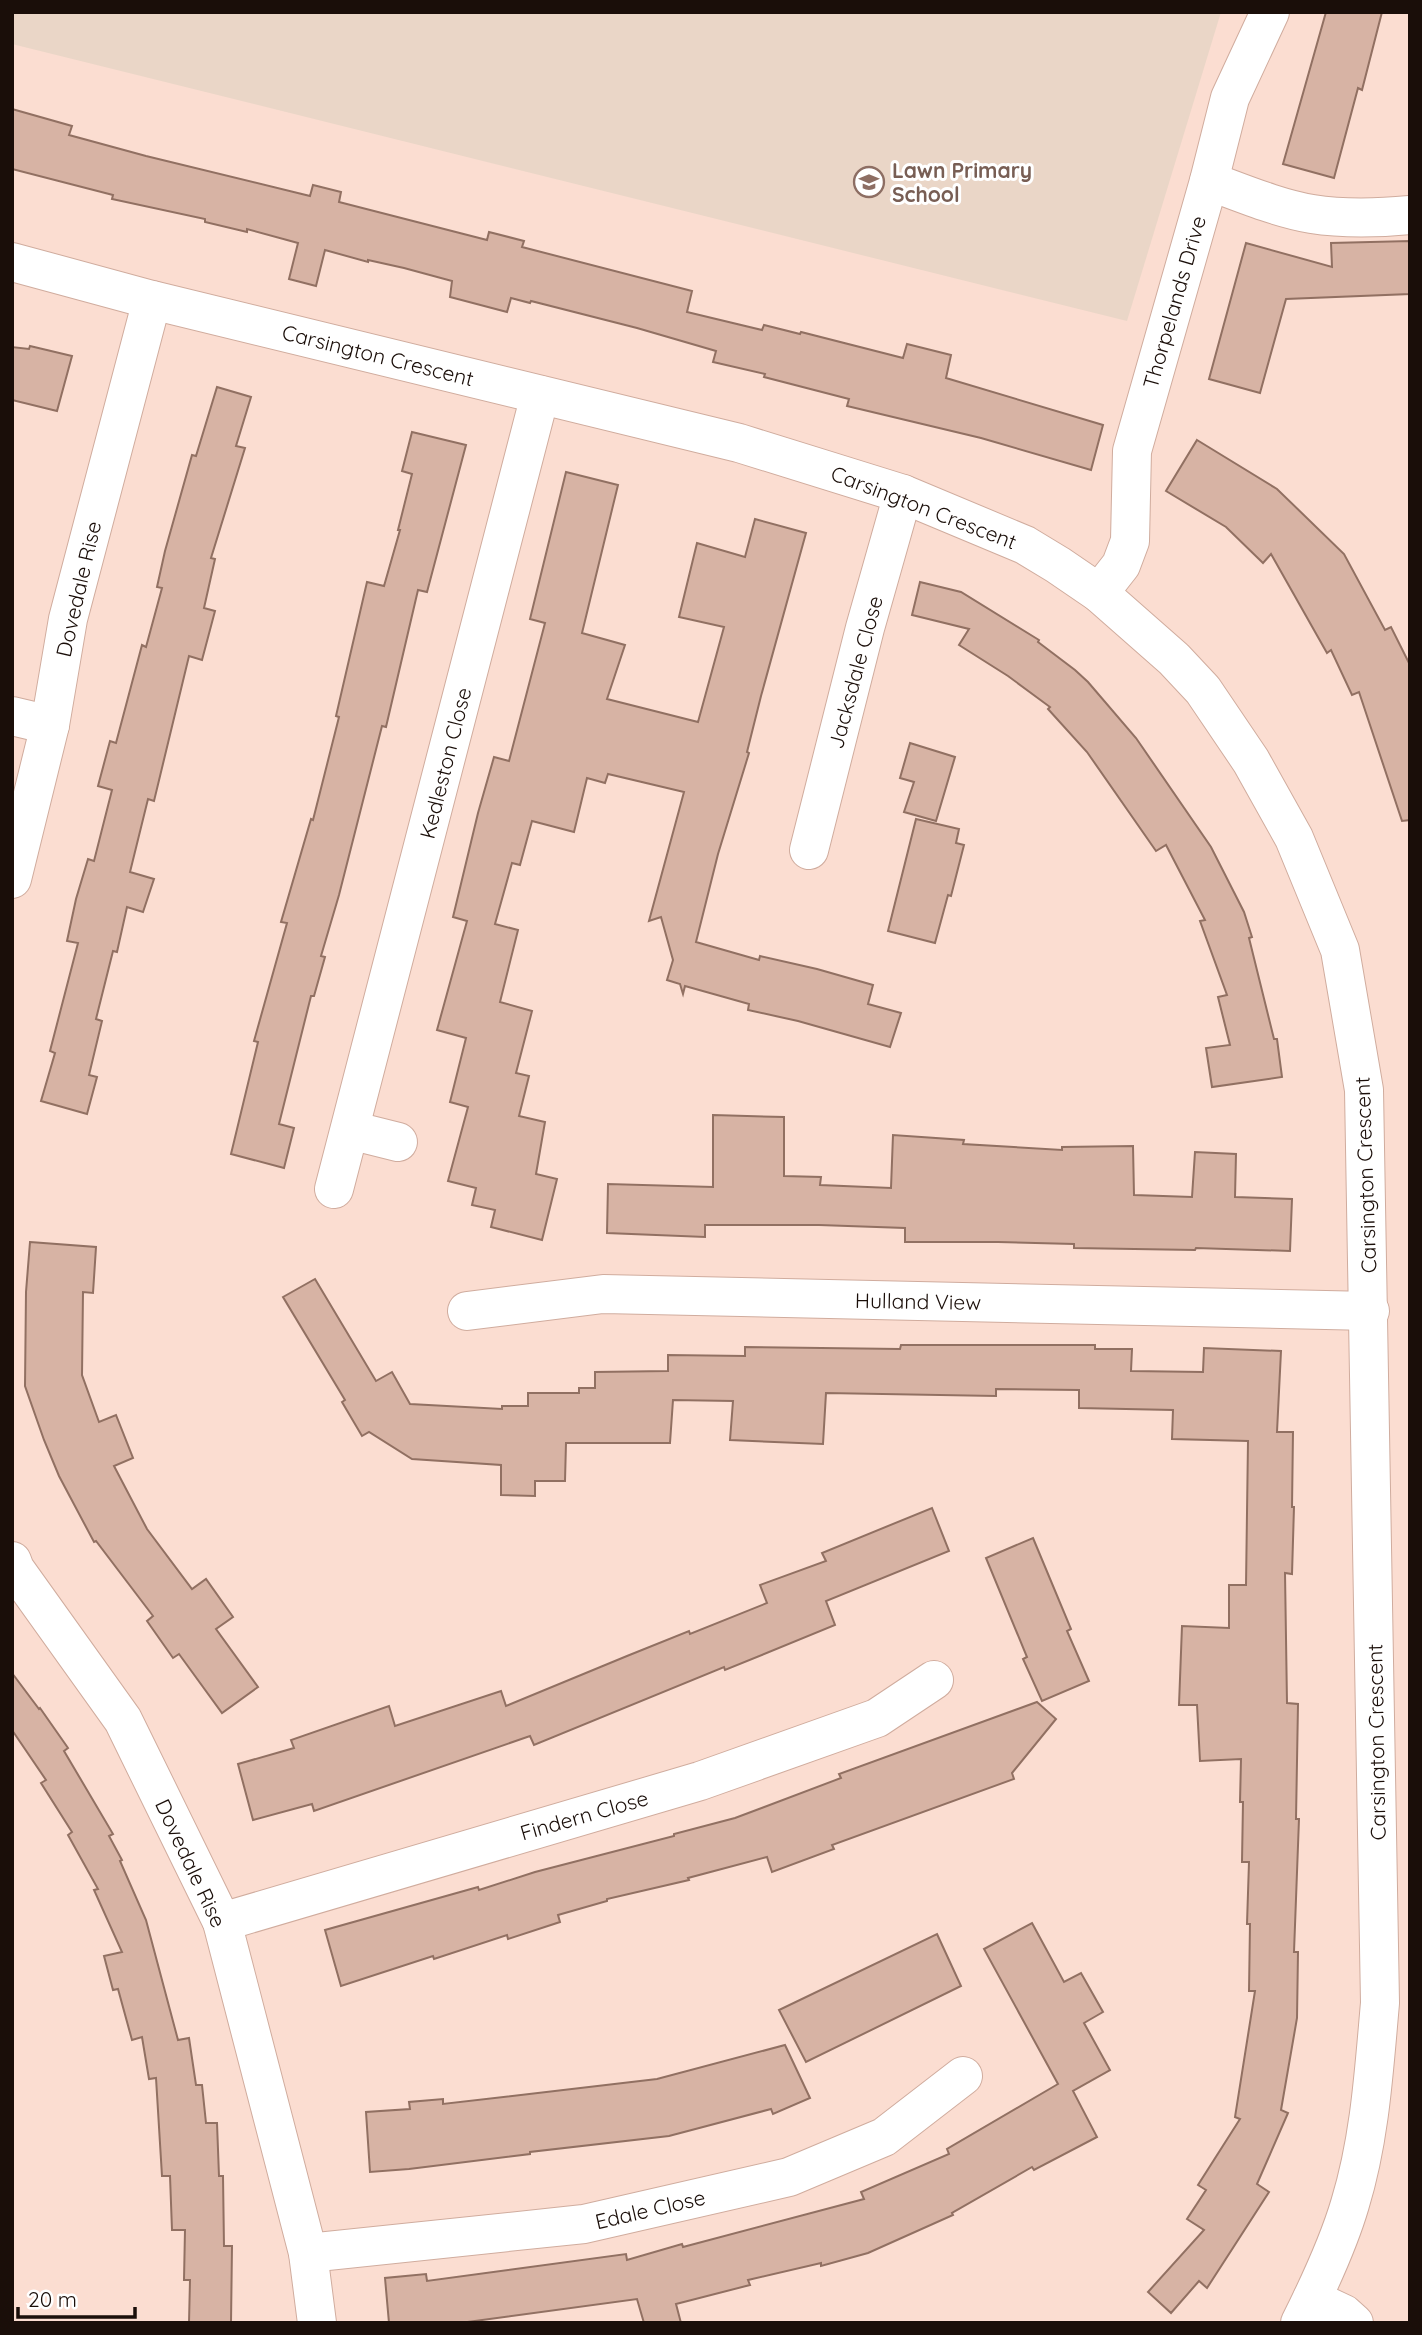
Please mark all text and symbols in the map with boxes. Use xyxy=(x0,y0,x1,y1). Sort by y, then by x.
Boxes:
place label: Lawn Primary School xyxy=(892,157,1032,207)
school or university icon: Lawn Primary School xyxy=(852,165,886,199)
street label: Thorpelands Drive xyxy=(1137,213,1211,391)
street label: Carsington Crescent xyxy=(279,319,477,391)
street label: Carsington Crescent xyxy=(828,460,1020,554)
street label: Dovedale Rise xyxy=(50,519,106,659)
street label: Jacksdale Close xyxy=(822,593,888,751)
street label: Kedleston Close xyxy=(414,685,476,841)
street label: Carsington Crescent xyxy=(1349,1076,1381,1274)
street label: Hulland View xyxy=(855,1287,982,1315)
street label: Carsington Crescent xyxy=(1361,1643,1391,1841)
street label: Findern Close xyxy=(517,1784,651,1846)
street label: Dovedale Rise xyxy=(150,1795,232,1931)
street label: Edale Close xyxy=(592,2184,708,2234)
scale bar xyxy=(18,2276,135,2320)
text: 20 m xyxy=(28,2286,77,2312)

